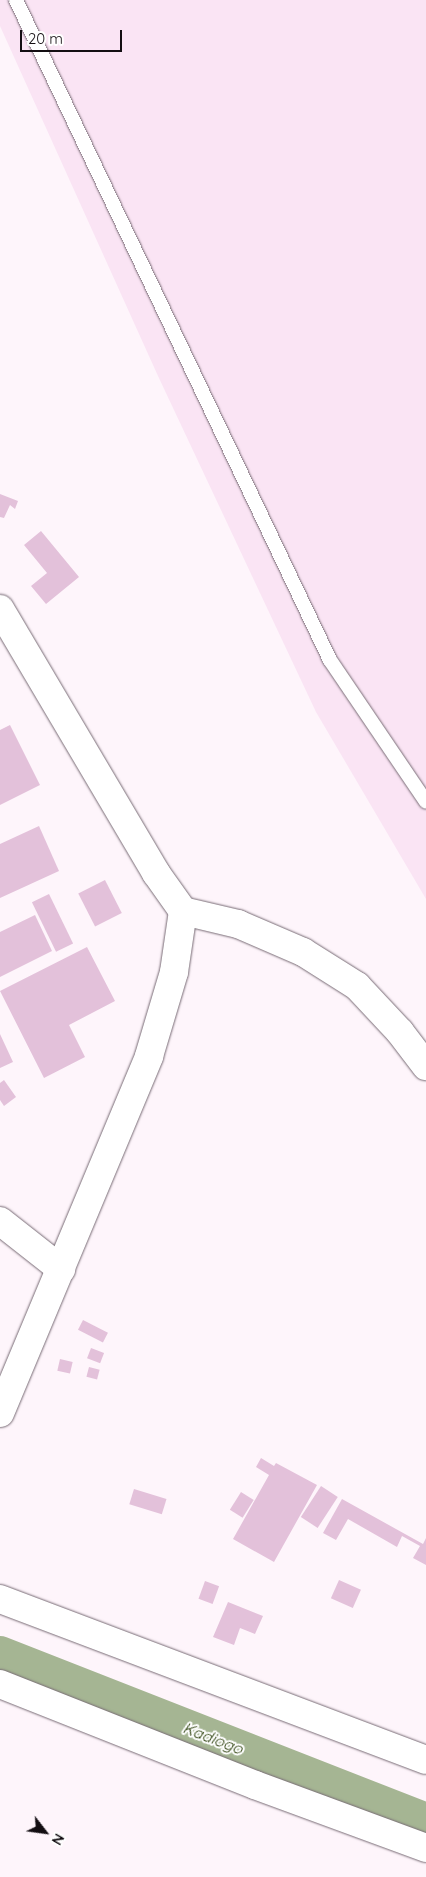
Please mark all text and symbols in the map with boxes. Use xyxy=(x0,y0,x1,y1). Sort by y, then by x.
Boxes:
scale bar xyxy=(22,20,125,52)
text: 20 m xyxy=(28,29,63,48)
water label: Kadiogo xyxy=(180,1718,246,1758)
north arrow xyxy=(20,1807,70,1857)
text: N xyxy=(48,1831,68,1848)

